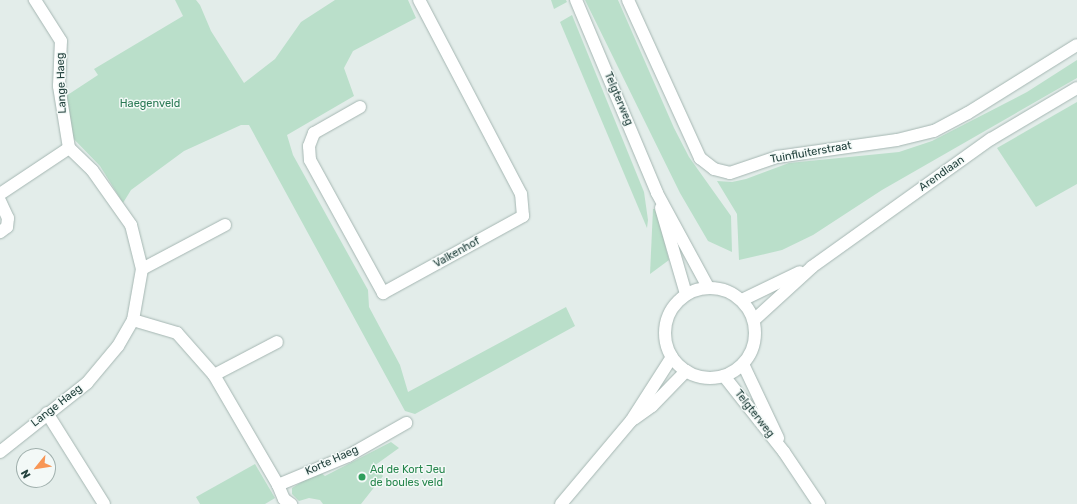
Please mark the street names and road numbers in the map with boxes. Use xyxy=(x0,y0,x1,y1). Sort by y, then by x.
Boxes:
street label: Lange Haeg xyxy=(54,52,70,114)
street label: Telgterweg xyxy=(601,70,635,128)
street label: Tuinfluiterstraat xyxy=(769,139,853,167)
street label: Arendlaan xyxy=(917,154,967,194)
street label: Valkenhof xyxy=(432,235,482,271)
street label: Lange Haeg xyxy=(29,382,85,430)
street label: Telgterweg xyxy=(731,388,777,440)
street label: Korte Haeg xyxy=(303,443,361,479)

